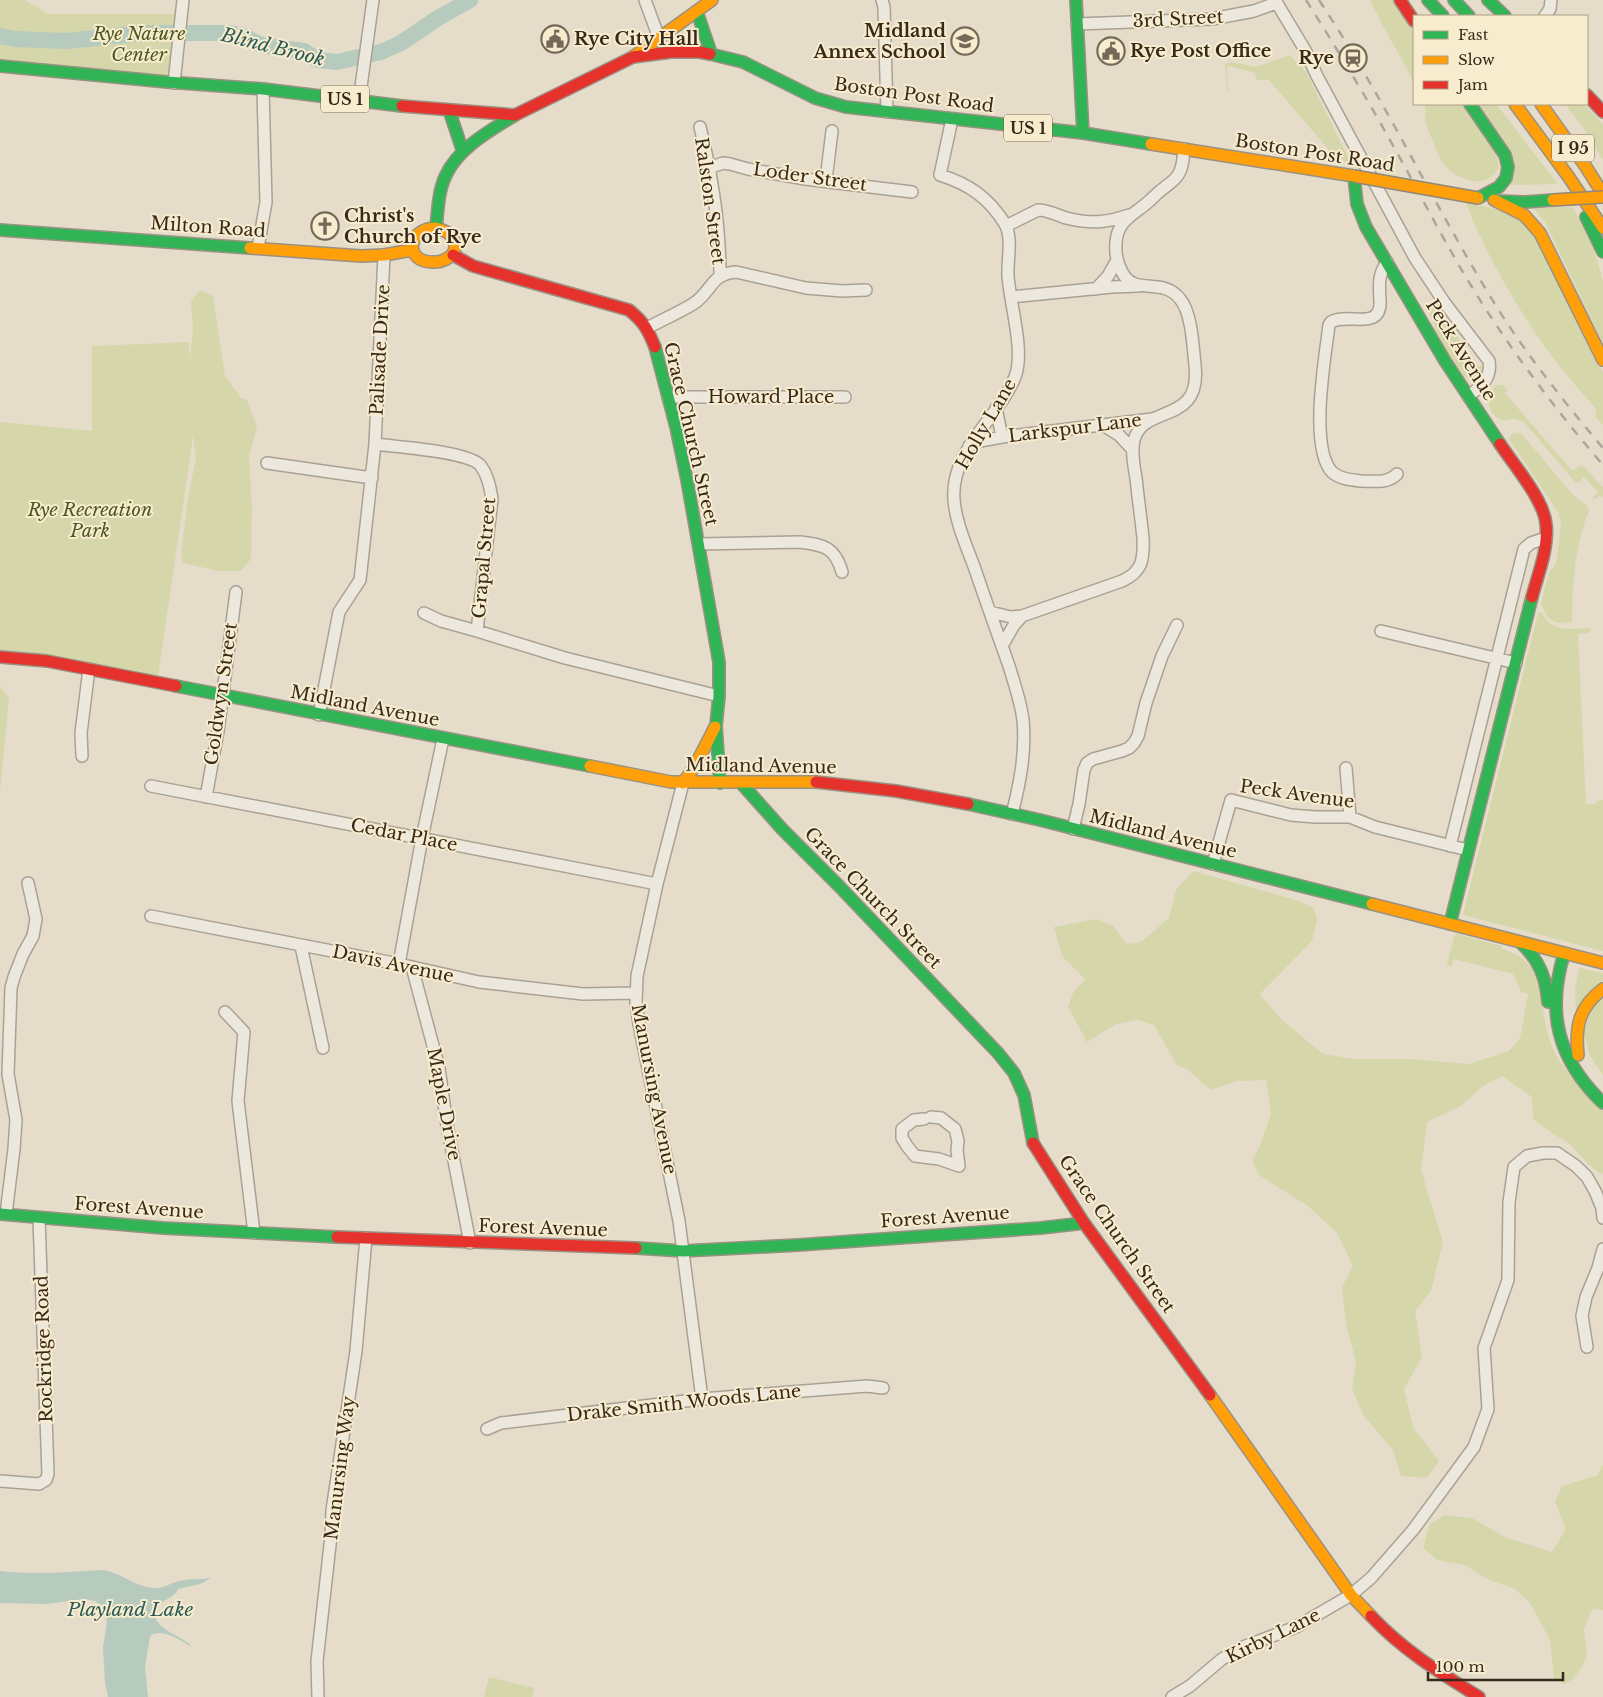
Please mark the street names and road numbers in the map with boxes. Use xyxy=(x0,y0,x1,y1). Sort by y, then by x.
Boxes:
street label: 3rd Street xyxy=(1132,6,1224,32)
street label: Boston Post Road xyxy=(832,73,996,117)
road number: US 1 xyxy=(321,86,369,112)
road number: US 1 xyxy=(1004,115,1052,142)
street label: Boston Post Road xyxy=(1234,130,1396,176)
road number: I 95 xyxy=(1552,134,1594,162)
street label: Ralston Street xyxy=(690,136,730,266)
street label: Loder Street xyxy=(752,158,869,196)
street label: Milton Road xyxy=(150,212,266,242)
street label: Palisade Drive xyxy=(366,284,394,416)
street label: Peck Avenue xyxy=(1421,295,1501,405)
street label: Grace Church Street xyxy=(659,340,723,528)
street label: Holly Lane xyxy=(951,375,1021,473)
street label: Howard Place xyxy=(708,386,834,408)
street label: Larkspur Lane xyxy=(1007,409,1143,447)
street label: Grapal Street xyxy=(468,496,500,620)
street label: Goldwyn Street xyxy=(200,621,242,767)
street label: Midland Avenue xyxy=(289,681,441,731)
street label: Midland Avenue xyxy=(685,754,837,778)
street label: Peck Avenue xyxy=(1238,775,1356,813)
street label: Midland Avenue xyxy=(1087,805,1239,863)
street label: Cedar Place xyxy=(349,814,459,856)
street label: Grace Church Street xyxy=(800,823,946,973)
street label: Davis Avenue xyxy=(330,940,456,988)
street label: Manursing Avenue xyxy=(627,1002,681,1176)
street label: Maple Drive xyxy=(422,1046,466,1162)
street label: Grace Church Street xyxy=(1054,1151,1180,1317)
street label: Forest Avenue xyxy=(74,1193,204,1223)
street label: Forest Avenue xyxy=(880,1202,1010,1232)
street label: Forest Avenue xyxy=(478,1215,608,1241)
street label: Rockridge Road xyxy=(30,1275,58,1423)
street label: Drake Smith Woods Lane xyxy=(566,1380,802,1426)
street label: Manursing Way xyxy=(320,1394,360,1541)
street label: Kirby Lane xyxy=(1222,1604,1324,1668)

